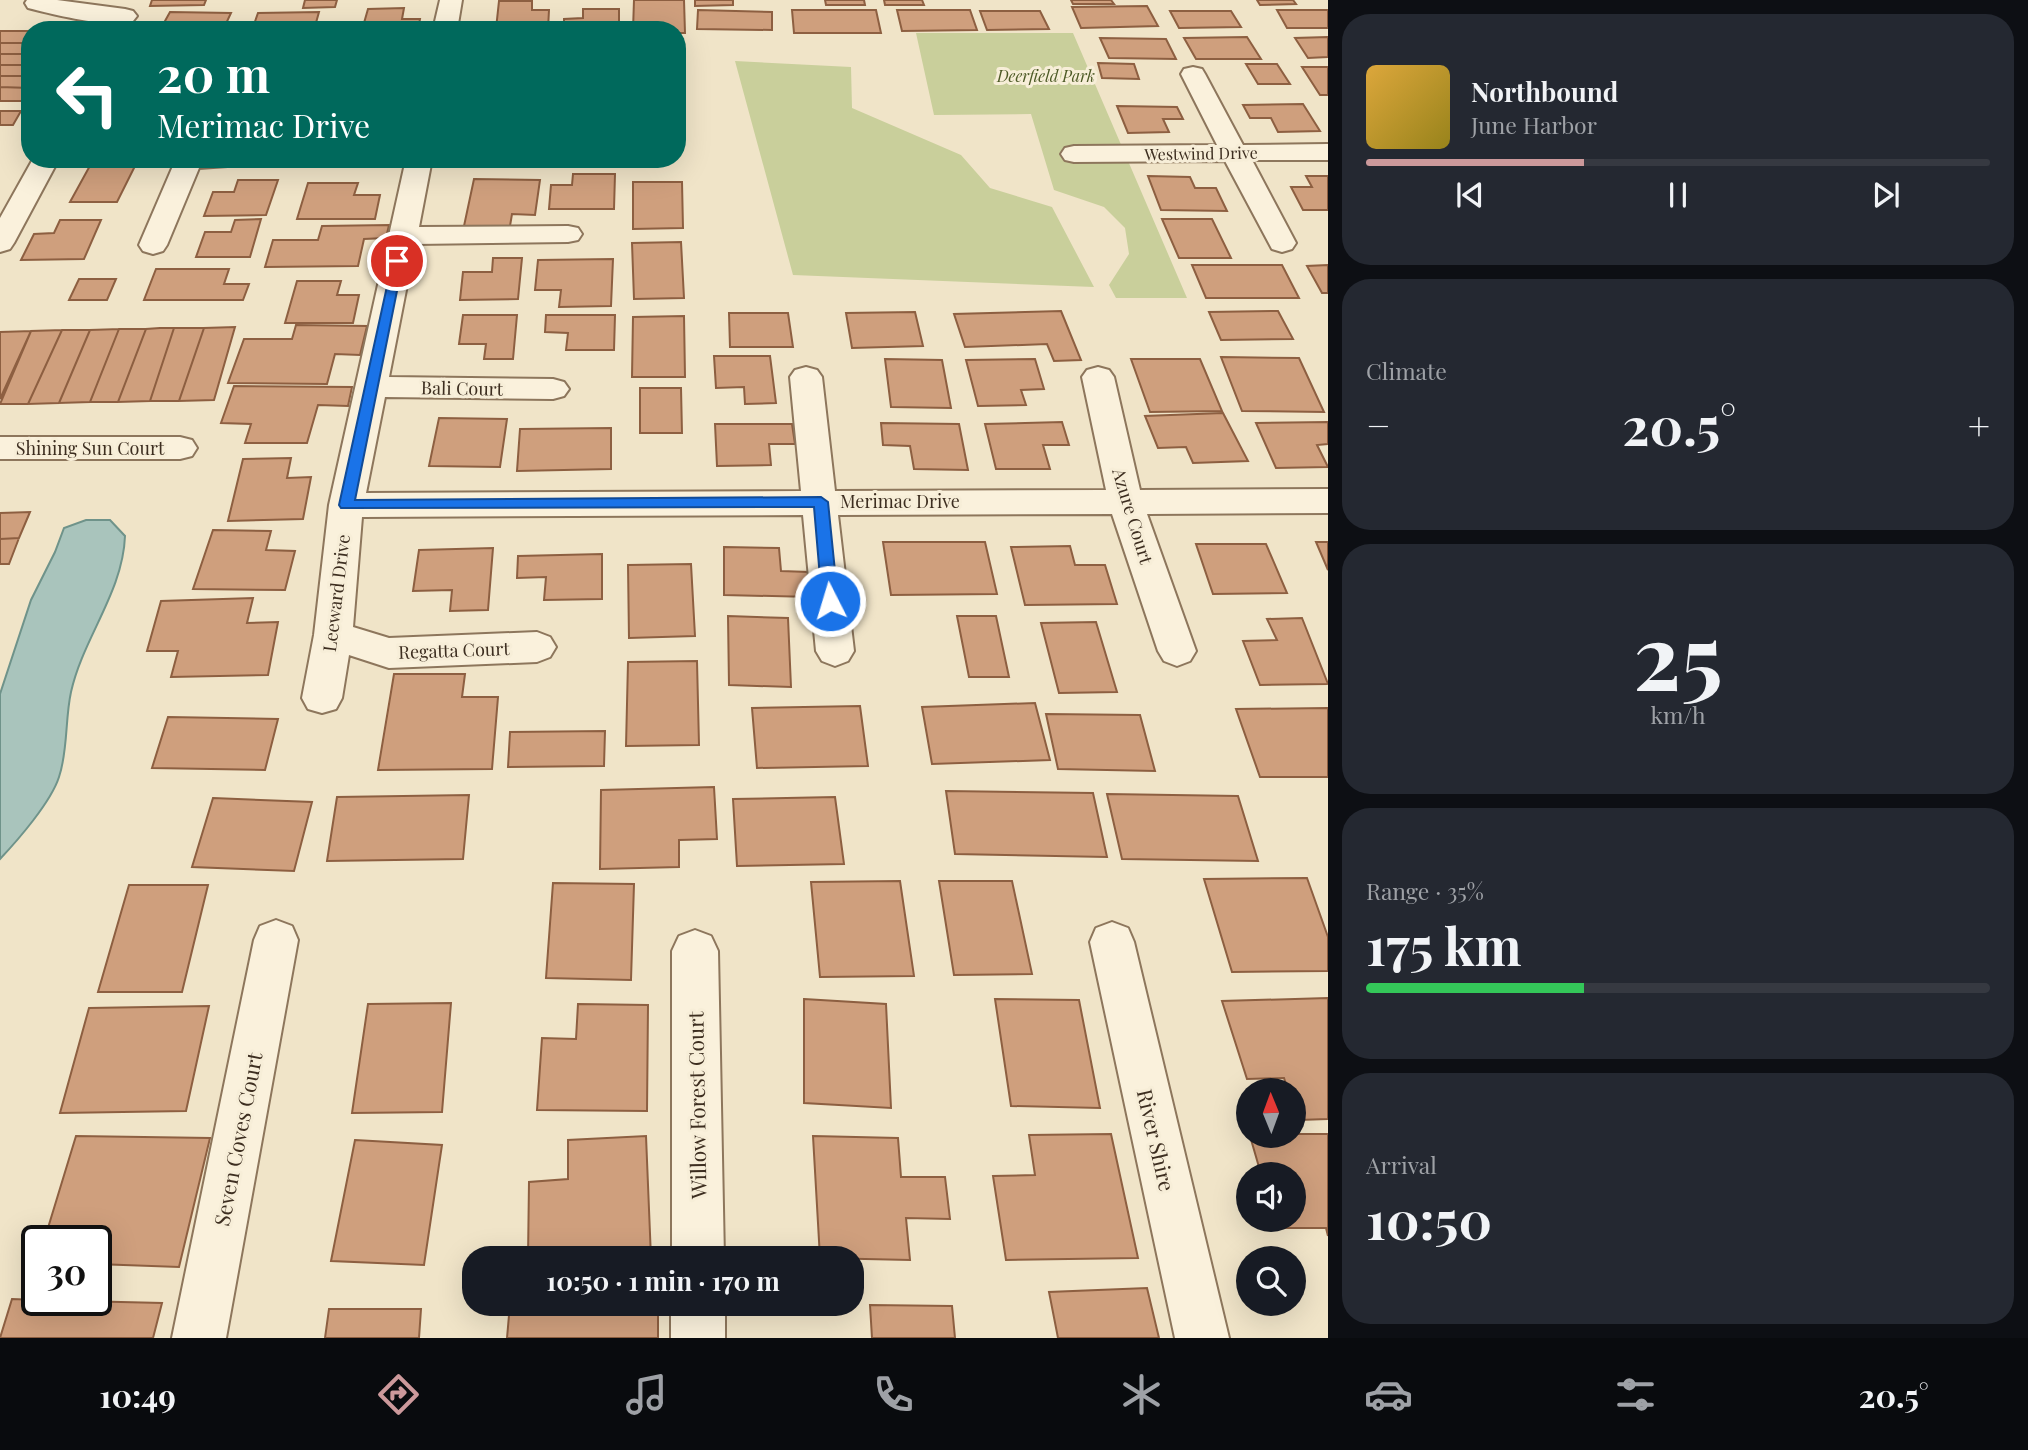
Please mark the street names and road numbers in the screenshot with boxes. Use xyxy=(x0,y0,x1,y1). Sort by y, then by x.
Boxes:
street label: Westwind Drive xyxy=(1143,142,1258,165)
street label: Bali Court xyxy=(421,375,504,401)
street label: Shining Sun Court xyxy=(16,436,165,460)
street label: Azure Court xyxy=(1107,464,1159,567)
street label: Merimac Drive xyxy=(840,489,960,513)
street label: Leeward Drive xyxy=(317,533,355,653)
street label: Regatta Court xyxy=(398,636,511,664)
street label: Willow Forest Court xyxy=(680,1010,712,1200)
street label: Seven Coves Court xyxy=(206,1049,268,1228)
street label: River Shire xyxy=(1132,1086,1182,1194)

